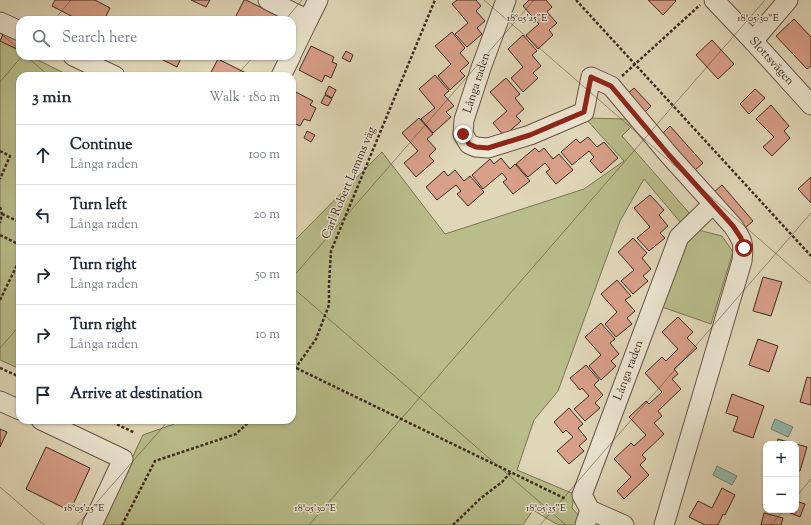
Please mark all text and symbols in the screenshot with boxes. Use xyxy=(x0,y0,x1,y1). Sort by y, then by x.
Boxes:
text: 18°05'25"E xyxy=(507,11,547,26)
text: 18°05'30"E xyxy=(737,11,779,26)
search box xyxy=(16,16,296,60)
icon: search xyxy=(30,27,52,49)
text: Search here xyxy=(62,28,137,49)
street label: Slottsvägen xyxy=(745,33,798,90)
street label: Långa raden xyxy=(459,50,495,116)
text: 3 min xyxy=(32,86,71,110)
text: Walk · 180 m xyxy=(209,89,280,107)
street label: Carl Robert Lamms väg xyxy=(317,124,381,242)
route end xyxy=(454,125,472,143)
text: Continue xyxy=(70,135,132,156)
icon: ahead xyxy=(32,144,54,166)
text: 100 m xyxy=(248,146,280,164)
text: Långa raden xyxy=(70,156,138,174)
text: Turn left xyxy=(70,195,127,216)
icon: left xyxy=(32,204,54,226)
text: 20 m xyxy=(254,206,280,224)
text: Långa raden xyxy=(70,216,138,234)
route start xyxy=(735,239,753,257)
text: Turn right xyxy=(70,255,136,276)
icon: right xyxy=(32,264,54,286)
text: 50 m xyxy=(255,266,280,284)
text: Långa raden xyxy=(70,276,138,294)
text: Turn right xyxy=(70,315,136,336)
icon: right xyxy=(32,324,54,346)
text: 10 m xyxy=(255,326,280,344)
text: Långa raden xyxy=(70,336,138,354)
street label: Långa raden xyxy=(609,338,648,403)
icon: arrive xyxy=(32,384,54,406)
text: Arrive at destination xyxy=(70,384,203,405)
map controls xyxy=(763,441,799,513)
button: + xyxy=(763,441,799,477)
button: − xyxy=(763,477,799,513)
text: 18°05'25"E xyxy=(64,501,104,516)
text: 18°05'30"E xyxy=(294,501,336,516)
text: 18°05'35"E xyxy=(526,501,566,516)

